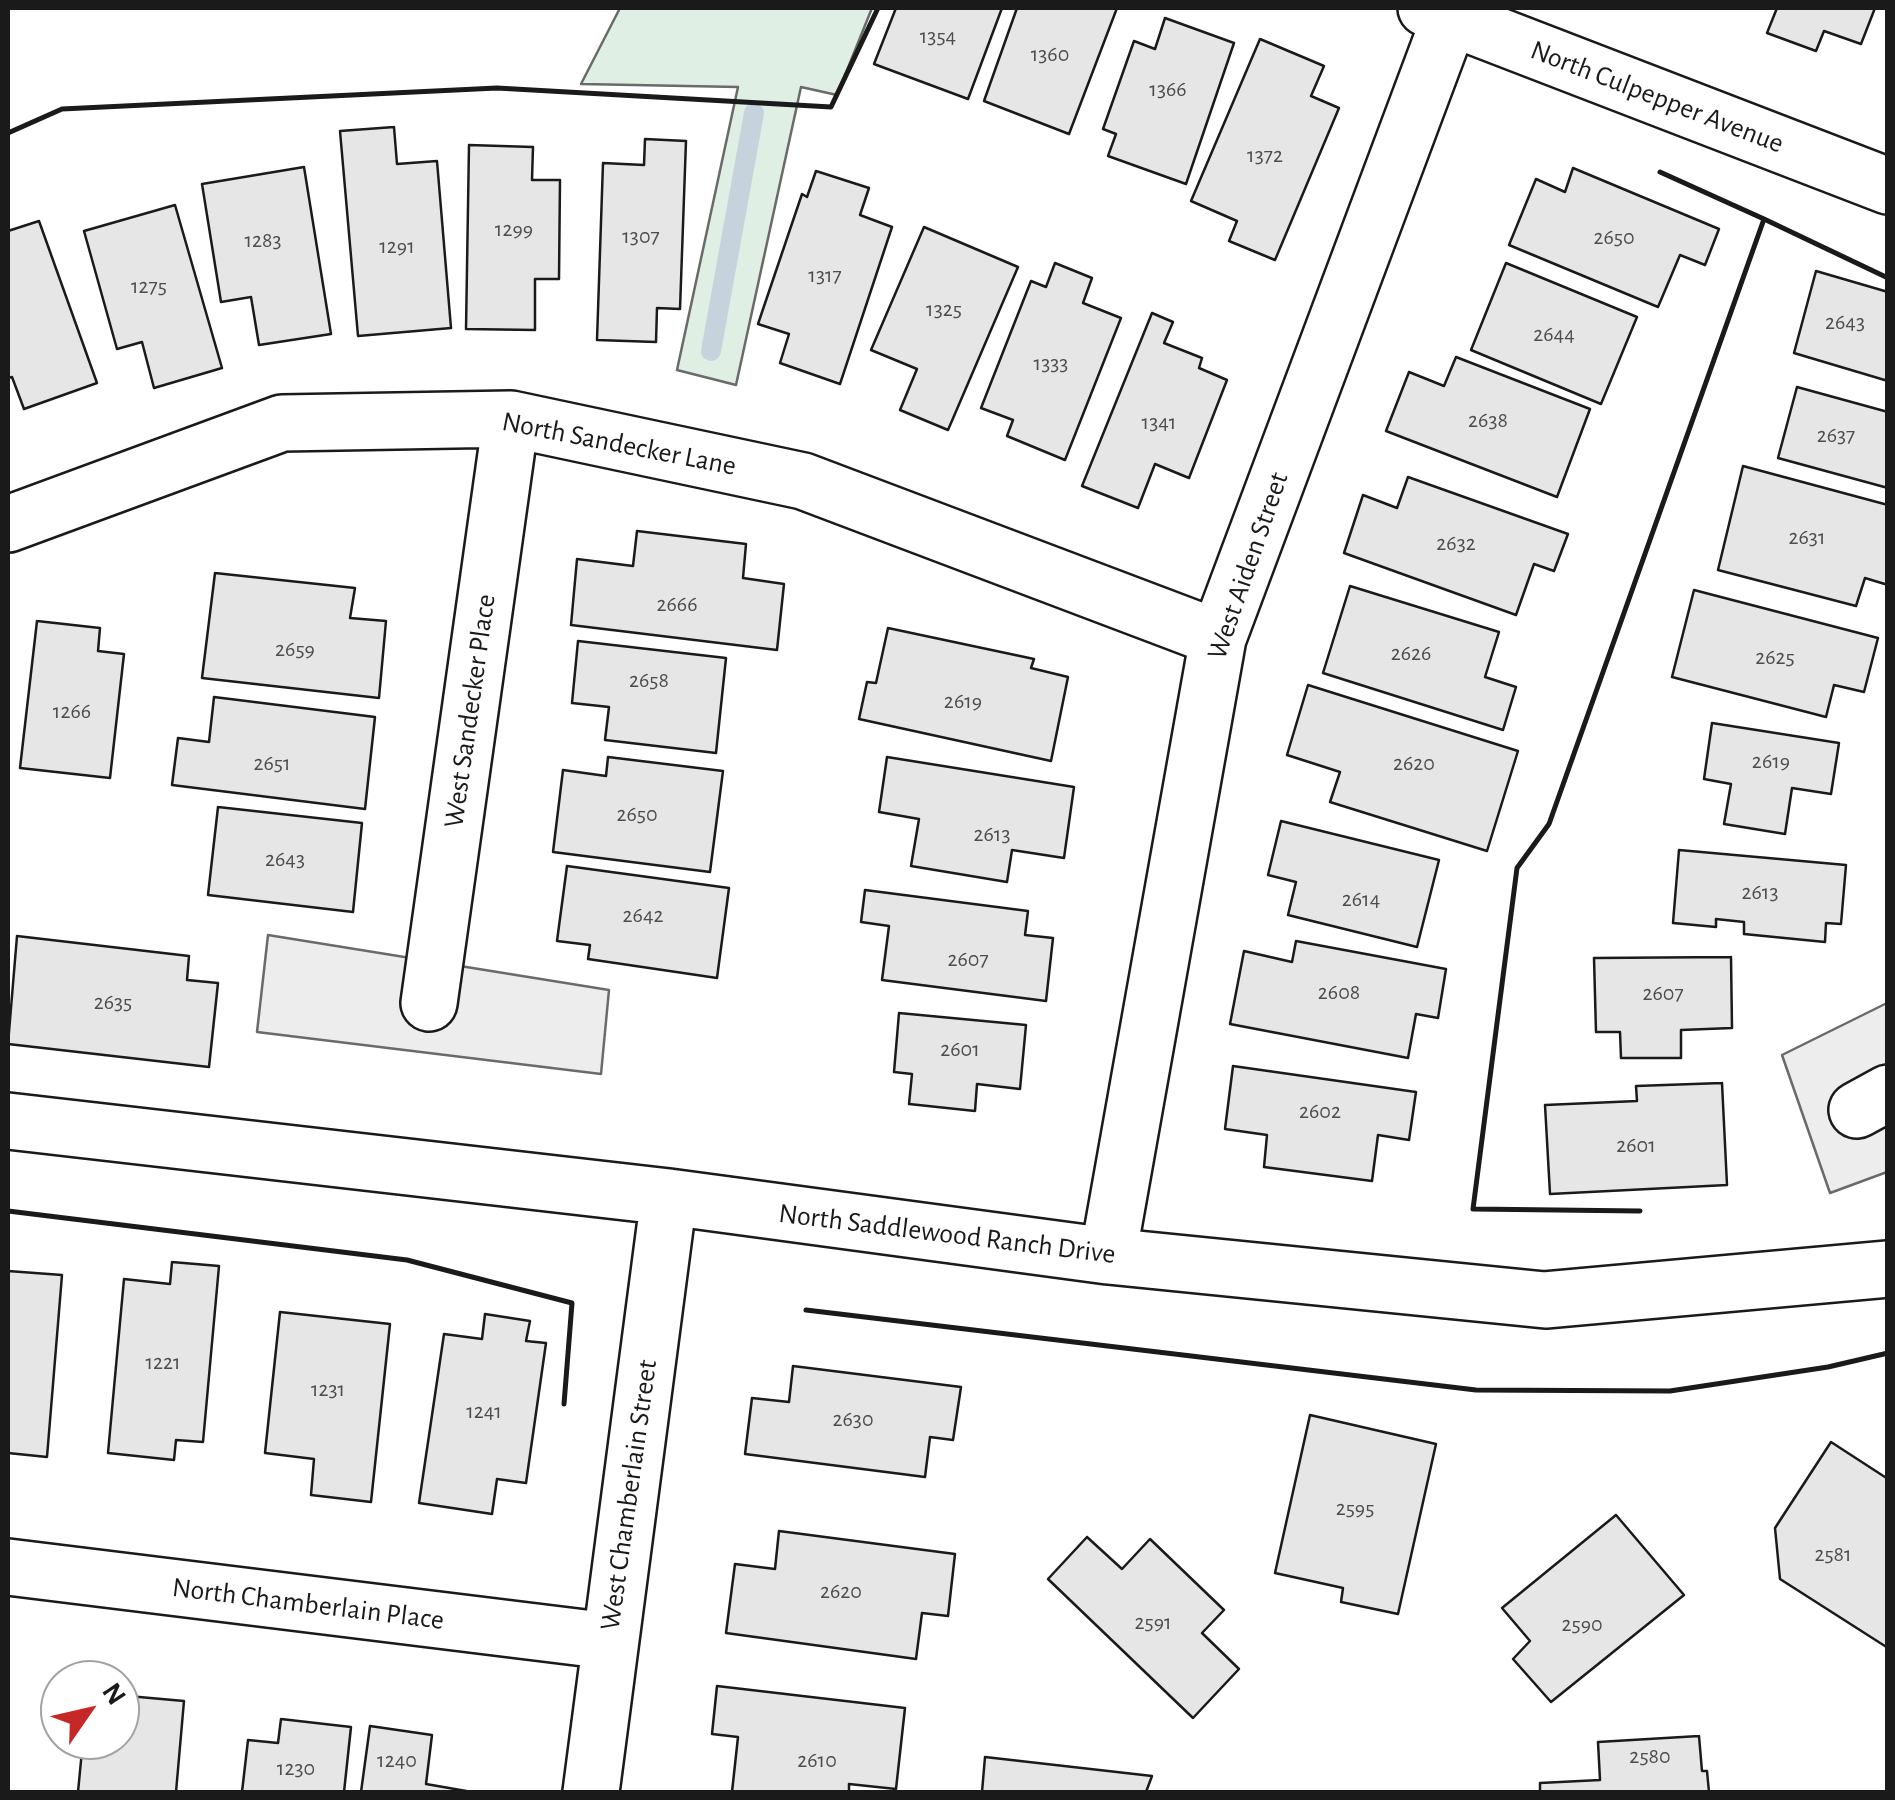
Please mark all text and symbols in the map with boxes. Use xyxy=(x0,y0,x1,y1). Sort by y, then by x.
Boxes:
house number: 1354 xyxy=(920,23,956,49)
street label: North Culpepper Avenue xyxy=(1526,33,1788,161)
house number: 1360 xyxy=(1031,41,1069,67)
house number: 1366 xyxy=(1149,76,1187,102)
house number: 1372 xyxy=(1247,142,1283,168)
house number: 1299 xyxy=(495,216,533,242)
house number: 1307 xyxy=(622,223,660,249)
house number: 2650 xyxy=(1593,224,1635,250)
house number: 1283 xyxy=(244,227,282,253)
house number: 1291 xyxy=(379,233,415,259)
house number: 1317 xyxy=(808,262,842,288)
house number: 1275 xyxy=(131,273,167,299)
house number: 1325 xyxy=(926,296,962,322)
house number: 2643 xyxy=(1825,309,1865,335)
house number: 2644 xyxy=(1533,321,1575,347)
house number: 1333 xyxy=(1034,350,1068,376)
street label: North Sandecker Lane xyxy=(499,405,739,483)
house number: 2638 xyxy=(1468,407,1508,433)
house number: 1341 xyxy=(1142,409,1176,435)
house number: 2637 xyxy=(1817,422,1855,448)
street label: West Aiden Street xyxy=(1200,468,1296,664)
house number: 2631 xyxy=(1789,524,1825,550)
house number: 2632 xyxy=(1436,530,1476,556)
house number: 2666 xyxy=(656,591,698,617)
street label: West Sandecker Place xyxy=(437,592,503,830)
house number: 2659 xyxy=(275,636,315,662)
house number: 2626 xyxy=(1391,640,1431,666)
house number: 2625 xyxy=(1755,644,1795,670)
house number: 2658 xyxy=(629,667,669,693)
house number: 2619 xyxy=(944,688,982,714)
house number: 1266 xyxy=(53,698,91,724)
house number: 2619 xyxy=(1752,748,1790,774)
house number: 2651 xyxy=(253,750,291,776)
house number: 2620 xyxy=(1393,750,1435,776)
house number: 2650 xyxy=(616,801,658,827)
house number: 2613 xyxy=(974,821,1010,847)
house number: 2643 xyxy=(265,846,305,872)
house number: 2613 xyxy=(1742,879,1778,905)
house number: 2614 xyxy=(1342,886,1380,912)
house number: 2642 xyxy=(623,902,663,928)
house number: 2607 xyxy=(947,946,989,972)
house number: 2608 xyxy=(1318,979,1360,1005)
house number: 2607 xyxy=(1642,980,1684,1006)
house number: 2635 xyxy=(94,989,132,1015)
house number: 2601 xyxy=(940,1036,980,1062)
house number: 2602 xyxy=(1299,1098,1341,1124)
house number: 2601 xyxy=(1616,1132,1656,1158)
street label: North Saddlewood Ranch Drive xyxy=(777,1197,1117,1271)
house number: 1221 xyxy=(145,1349,181,1375)
street label: West Chamberlain Street xyxy=(593,1358,665,1632)
house number: 1231 xyxy=(311,1376,345,1402)
house number: 1241 xyxy=(466,1398,502,1424)
house number: 2630 xyxy=(832,1406,874,1432)
house number: 2595 xyxy=(1336,1495,1374,1521)
house number: 2581 xyxy=(1814,1541,1852,1567)
street label: North Chamberlain Place xyxy=(170,1571,446,1637)
house number: 2620 xyxy=(820,1578,862,1604)
house number: 2591 xyxy=(1134,1609,1172,1635)
house number: 2590 xyxy=(1561,1611,1603,1637)
north arrow xyxy=(40,1660,140,1760)
text: N xyxy=(96,1678,130,1710)
house number: 2580 xyxy=(1629,1743,1671,1769)
house number: 1240 xyxy=(377,1747,417,1773)
house number: 2610 xyxy=(797,1747,837,1773)
house number: 1230 xyxy=(277,1755,315,1781)

